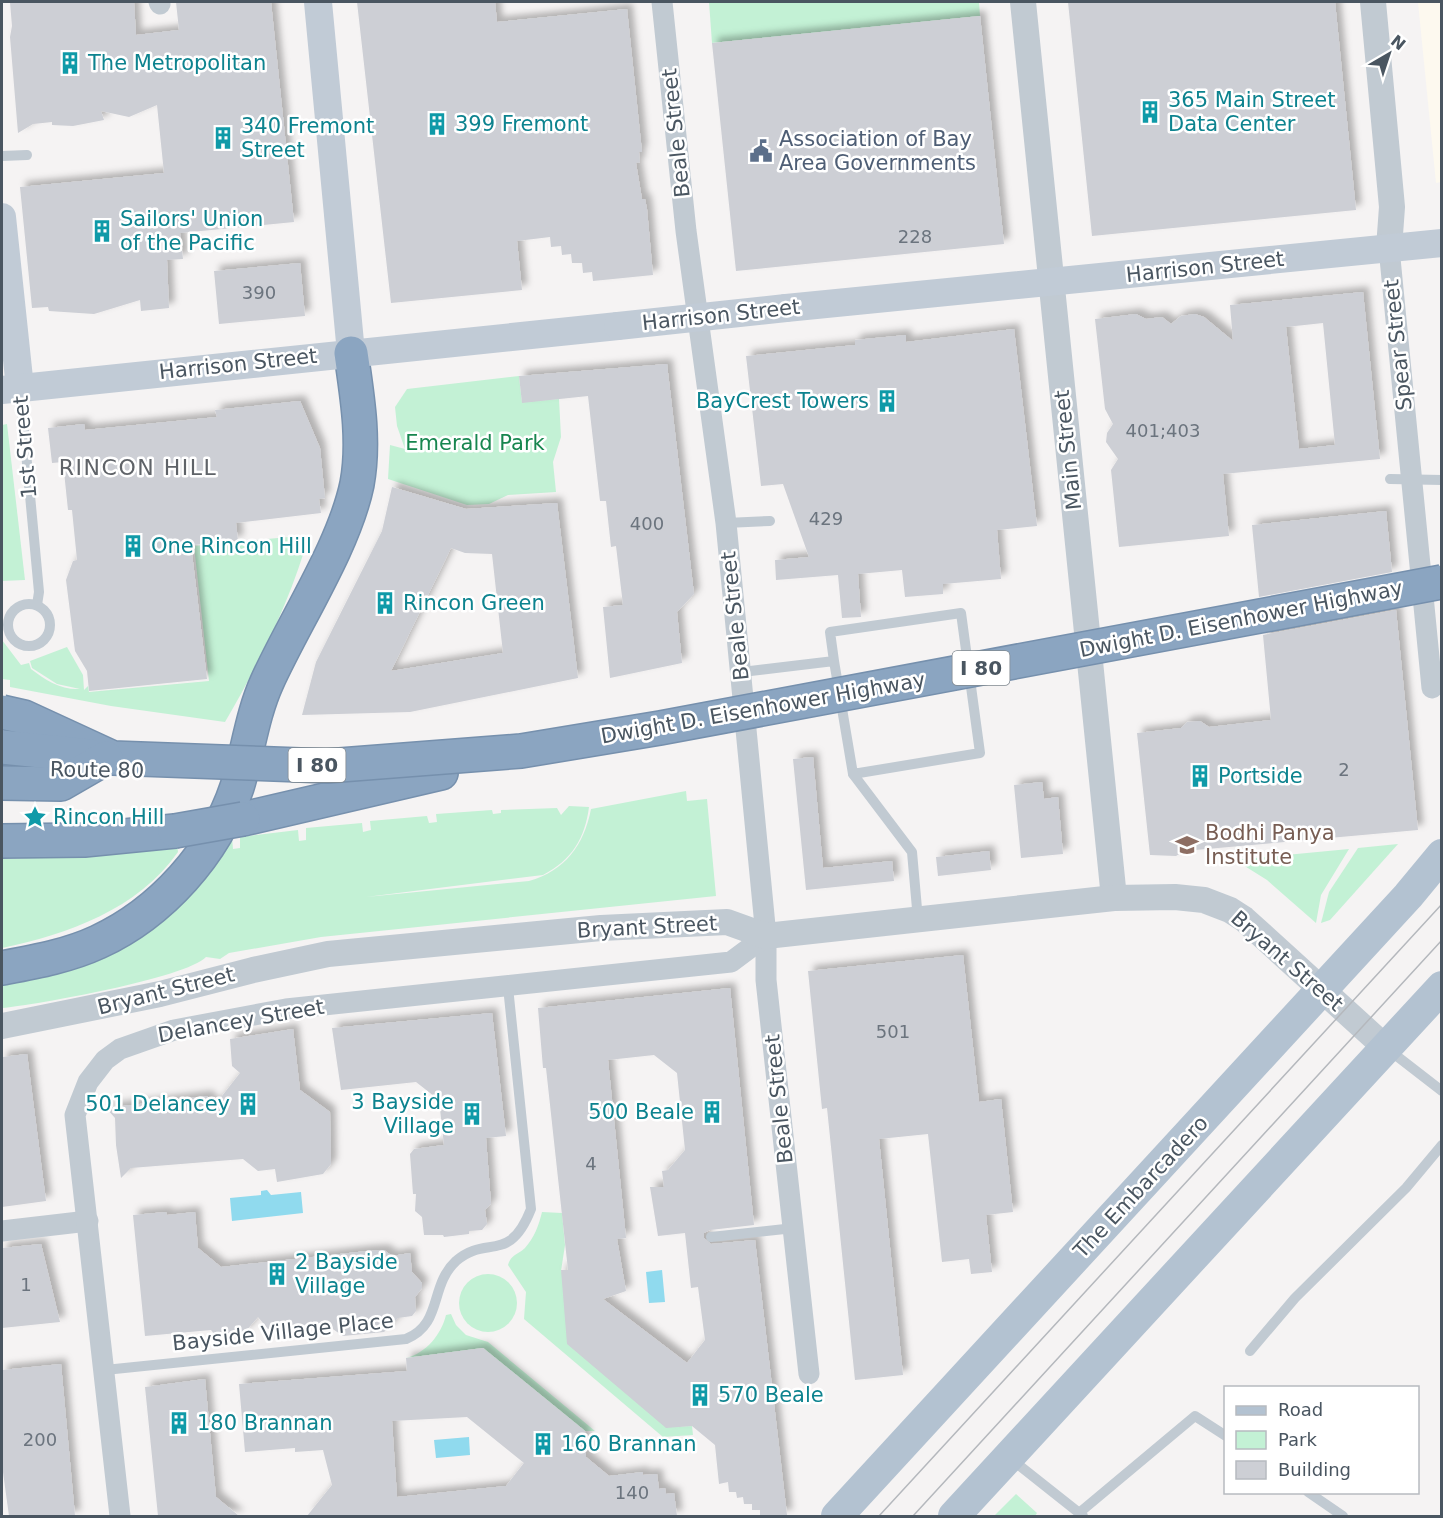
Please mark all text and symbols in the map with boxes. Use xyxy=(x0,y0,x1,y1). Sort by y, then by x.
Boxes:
north arrow xyxy=(1359,24,1419,84)
text: N xyxy=(1387,31,1409,54)
building icon: The Metropolitan xyxy=(57,50,83,76)
place label: The Metropolitan xyxy=(87,51,266,75)
street label: Beale Street xyxy=(657,67,695,199)
place label: 365 Main Street Data Center xyxy=(1168,88,1335,136)
building icon: 365 Main Street Data Center xyxy=(1137,99,1163,125)
building icon: 399 Fremont xyxy=(424,111,450,137)
place label: 399 Fremont xyxy=(455,112,588,136)
place label: 340 Fremont Street xyxy=(241,114,374,162)
building icon: 340 Fremont Street xyxy=(210,125,236,151)
place label: Association of Bay Area Governments xyxy=(779,127,976,175)
public building icon: Association of Bay Area Governments xyxy=(748,138,774,164)
place label: Sailors' Union of the Pacific xyxy=(120,207,263,255)
building icon: Sailors' Union of the Pacific xyxy=(89,218,115,244)
house number: 228 xyxy=(898,226,932,247)
street label: Harrison Street xyxy=(1125,247,1285,287)
street label: Spear Street xyxy=(1379,278,1417,412)
house number: 390 xyxy=(242,282,276,303)
street label: Harrison Street xyxy=(641,295,801,335)
street label: Harrison Street xyxy=(158,344,318,384)
building icon: BayCrest Towers xyxy=(874,388,900,414)
place label: BayCrest Towers xyxy=(696,389,869,413)
street label: Main Street xyxy=(1050,389,1086,511)
street label: 1st Street xyxy=(9,395,41,499)
house number: 401;403 xyxy=(1126,420,1200,441)
park label: Emerald Park xyxy=(405,431,546,455)
district label: RINCON HILL xyxy=(59,455,217,480)
house number: 429 xyxy=(809,508,843,529)
house number: 400 xyxy=(630,513,664,534)
building icon: One Rincon Hill xyxy=(120,533,146,559)
place label: One Rincon Hill xyxy=(151,534,312,558)
street label: Beale Street xyxy=(716,550,754,682)
street label: Dwight D. Eisenhower Highway xyxy=(1077,576,1405,662)
building icon: Rincon Green xyxy=(372,590,398,616)
place label: Rincon Green xyxy=(403,591,545,615)
road number: I 80 xyxy=(952,651,1010,685)
street label: Dwight D. Eisenhower Highway xyxy=(599,668,927,748)
road number: I 80 xyxy=(288,748,346,782)
street label: Route 80 xyxy=(50,757,144,783)
house number: 2 xyxy=(1338,759,1350,780)
building icon: Portside xyxy=(1187,763,1213,789)
place label: Portside xyxy=(1218,764,1303,788)
place icon: Rincon Hill xyxy=(22,804,48,830)
place label: Rincon Hill xyxy=(53,805,164,829)
place label: Bodhi Panya Institute xyxy=(1205,821,1335,869)
school or university icon: Bodhi Panya Institute xyxy=(1174,832,1200,858)
street label: Bryant Street xyxy=(1226,906,1348,1016)
street label: Bryant Street xyxy=(576,911,718,943)
street label: Bryant Street xyxy=(95,962,237,1020)
street label: Delancey Street xyxy=(156,995,326,1047)
house number: 501 xyxy=(876,1021,910,1042)
street label: Beale Street xyxy=(760,1033,798,1165)
place label: 3 Bayside Village xyxy=(351,1090,454,1138)
building icon: 501 Delancey xyxy=(235,1091,261,1117)
place label: 501 Delancey xyxy=(85,1092,230,1116)
building icon: 500 Beale xyxy=(699,1099,725,1125)
place label: 500 Beale xyxy=(588,1100,694,1124)
building icon: 3 Bayside Village xyxy=(459,1101,485,1127)
street label: The Embarcadero xyxy=(1068,1111,1213,1264)
house number: 4 xyxy=(585,1153,597,1174)
place label: 2 Bayside Village xyxy=(295,1250,398,1298)
building icon: 2 Bayside Village xyxy=(264,1261,290,1287)
house number: 1 xyxy=(20,1274,32,1295)
street label: Bayside Village Place xyxy=(171,1308,395,1356)
building icon: 570 Beale xyxy=(687,1382,713,1408)
place label: 570 Beale xyxy=(718,1383,824,1407)
legend xyxy=(1224,1386,1419,1494)
text: Road xyxy=(1278,1399,1323,1420)
building icon: 180 Brannan xyxy=(166,1410,192,1436)
place label: 180 Brannan xyxy=(197,1411,332,1435)
house number: 200 xyxy=(23,1429,57,1450)
text: Park xyxy=(1278,1429,1317,1450)
building icon: 160 Brannan xyxy=(530,1431,556,1457)
place label: 160 Brannan xyxy=(561,1432,696,1456)
text: Building xyxy=(1278,1459,1351,1480)
house number: 140 xyxy=(615,1482,649,1503)

